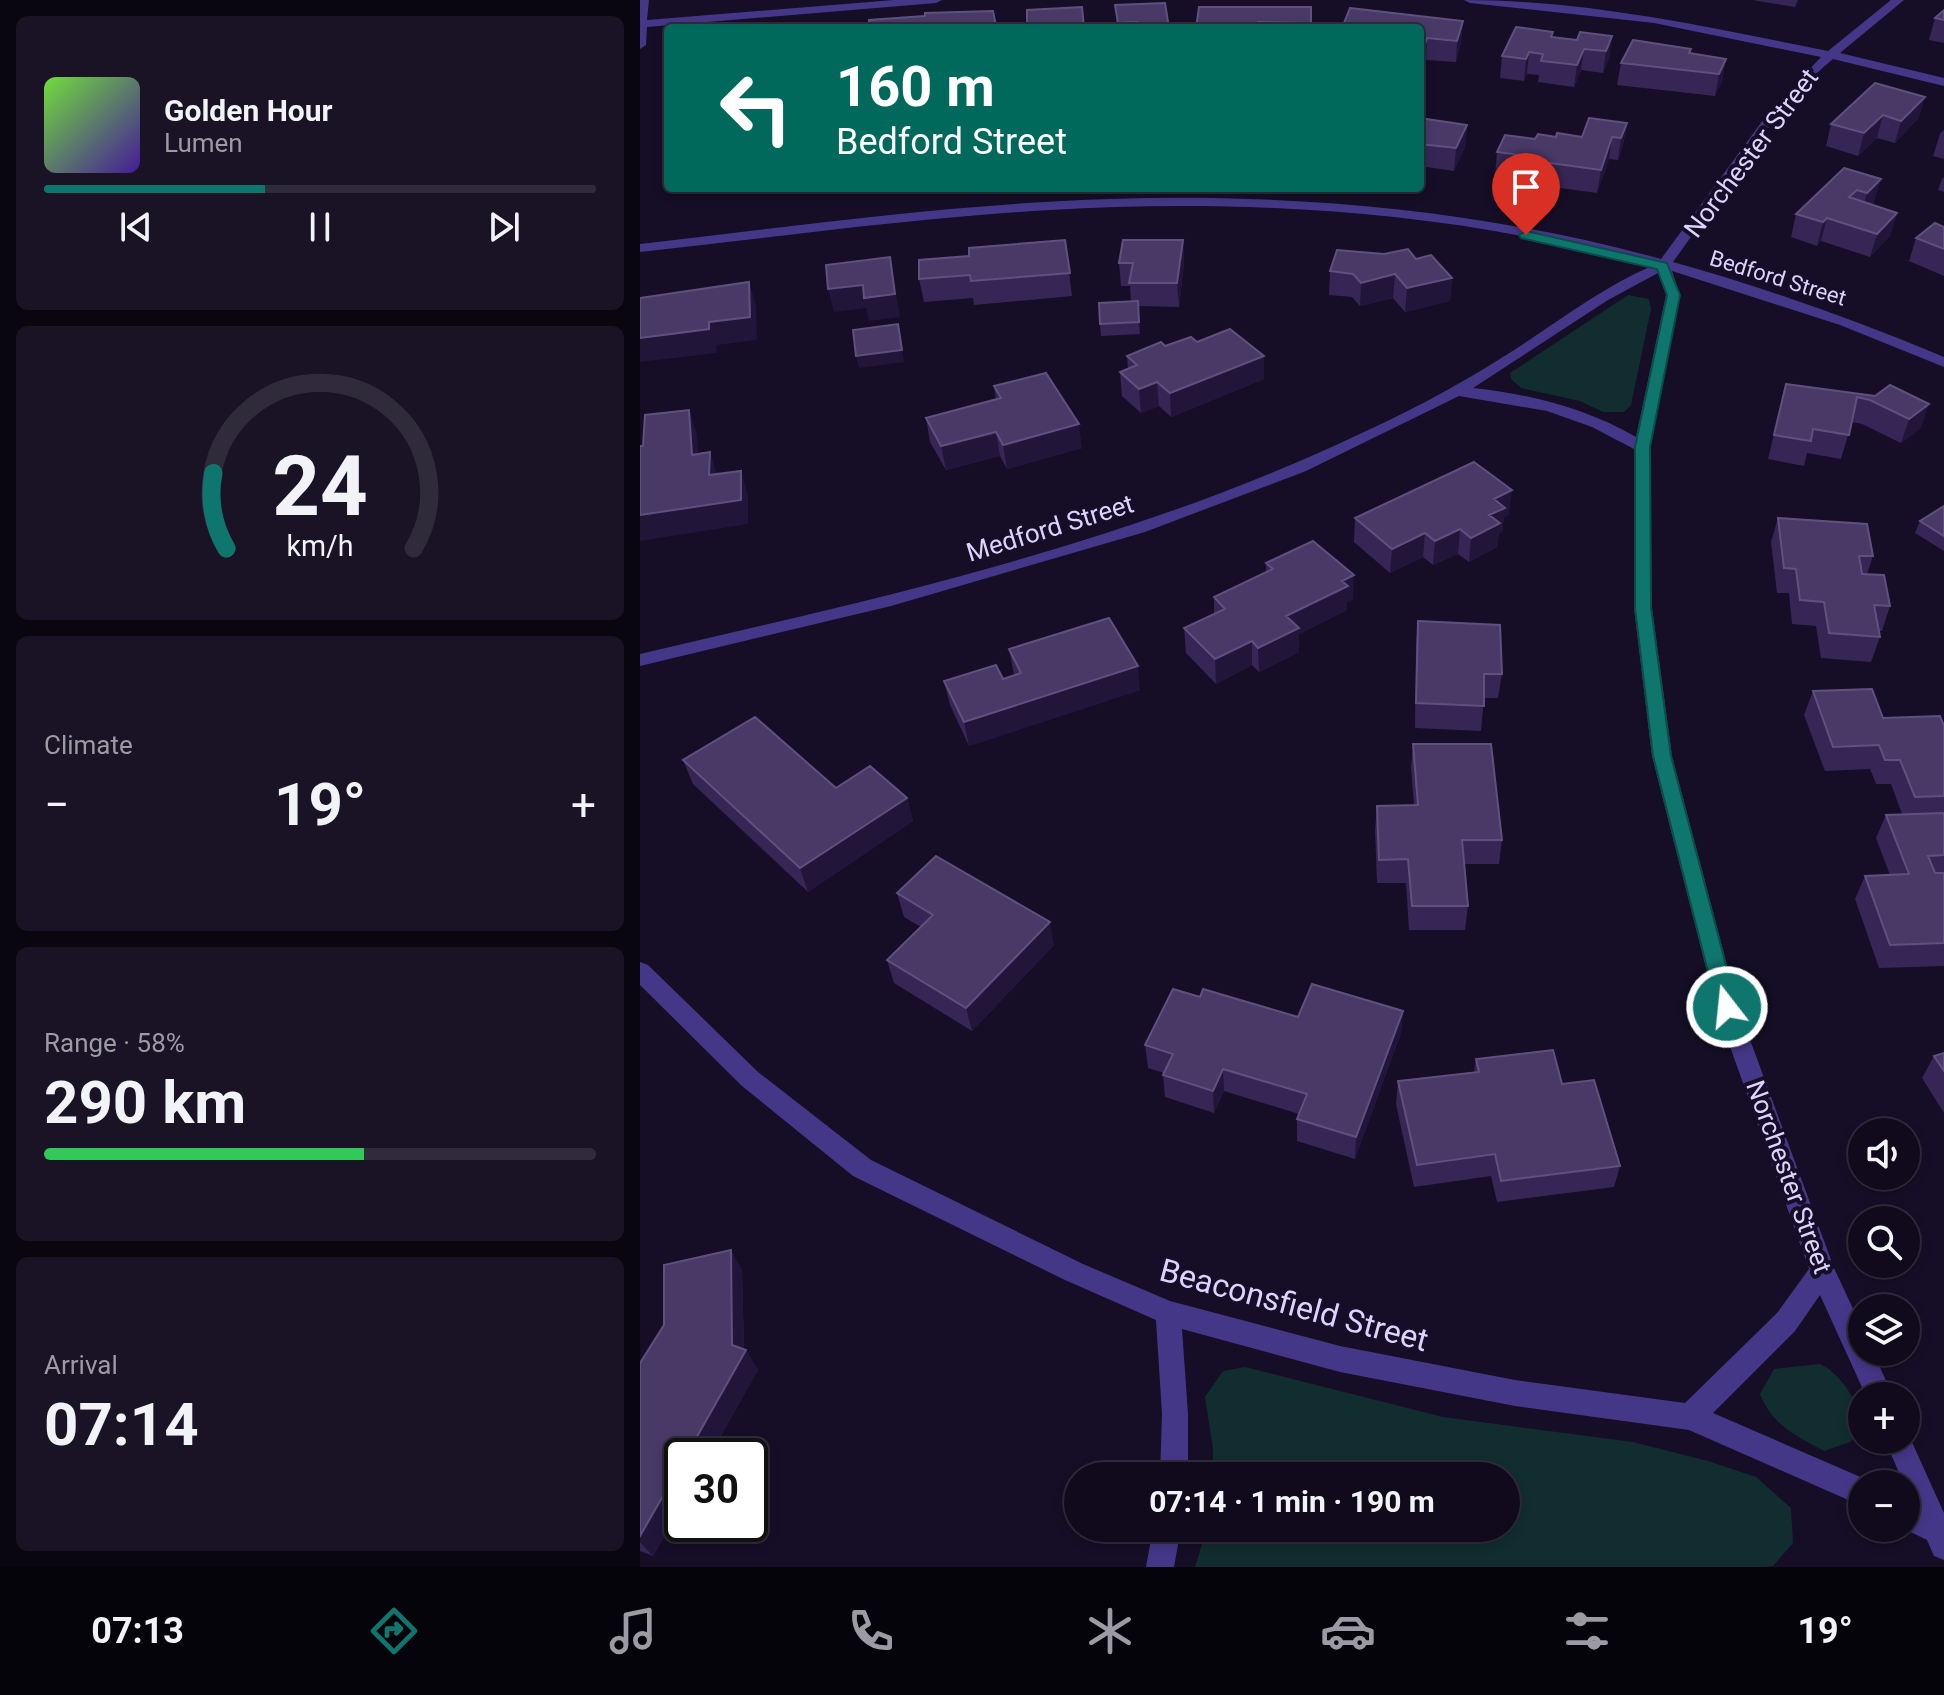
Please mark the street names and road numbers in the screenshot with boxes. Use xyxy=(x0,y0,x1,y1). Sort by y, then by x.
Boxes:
street label: Norchester Street xyxy=(1678,63,1824,243)
street label: Bedford Street xyxy=(1707,245,1849,311)
street label: Medford Street xyxy=(963,488,1137,568)
street label: Norchester Street xyxy=(1740,1076,1838,1278)
street label: Beaconsfield Street xyxy=(1156,1251,1432,1359)

